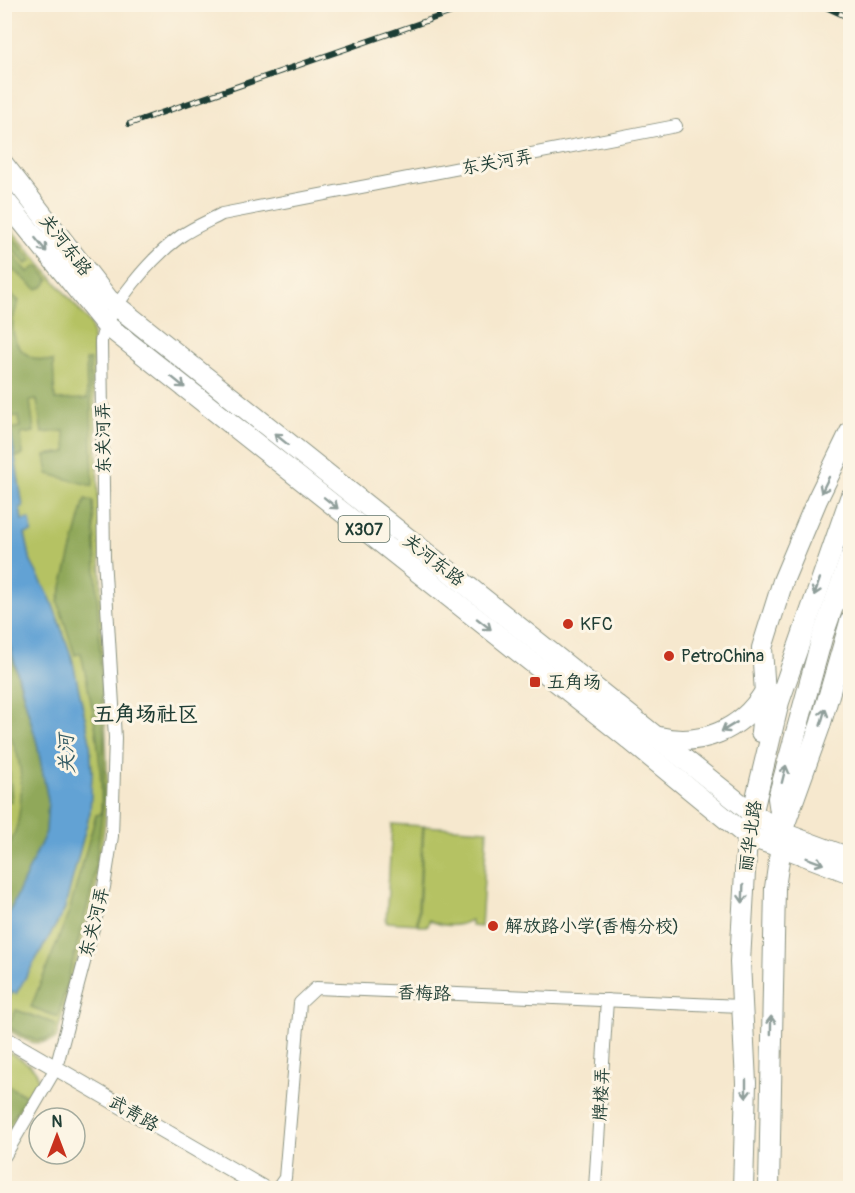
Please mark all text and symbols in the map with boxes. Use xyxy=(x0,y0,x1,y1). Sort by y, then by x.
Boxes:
street label: 东关河弄 xyxy=(460,145,535,180)
street label: 关河东路 xyxy=(34,210,97,281)
one-way arrow xyxy=(34,237,48,252)
one-way arrow xyxy=(170,375,186,388)
street label: 东关河弄 xyxy=(91,402,116,474)
one-way arrow xyxy=(273,432,289,445)
one-way arrow xyxy=(818,475,830,493)
one-way arrow xyxy=(322,497,338,510)
road number: X307 xyxy=(338,516,389,542)
street label: 关河东路 xyxy=(398,529,469,592)
one-way arrow xyxy=(810,577,821,596)
place label: KFC xyxy=(580,613,613,636)
marker: KFC xyxy=(561,617,575,631)
one-way arrow xyxy=(475,618,491,631)
place label: PetroChina xyxy=(681,645,764,668)
marker: PetroChina xyxy=(662,649,676,663)
place label: 五角场 xyxy=(547,671,601,694)
marker: 五角场 xyxy=(528,675,542,689)
district label: 五角场社区 xyxy=(94,701,199,728)
one-way arrow xyxy=(818,708,829,727)
one-way arrow xyxy=(721,721,738,733)
water label: 关河 xyxy=(53,731,80,774)
one-way arrow xyxy=(779,765,790,784)
street label: 丽华北路 xyxy=(734,799,767,873)
one-way arrow xyxy=(805,856,824,867)
one-way arrow xyxy=(737,883,748,903)
street label: 东关河弄 xyxy=(75,884,114,960)
place label: 解放路小学(香梅分校) xyxy=(505,915,679,938)
marker: 解放路小学(香梅分校) xyxy=(486,919,500,933)
street label: 香梅路 xyxy=(397,981,451,1006)
one-way arrow xyxy=(765,1016,777,1036)
street label: 牌楼弄 xyxy=(589,1066,614,1122)
one-way arrow xyxy=(740,1078,752,1098)
street label: 武青路 xyxy=(105,1090,163,1137)
north arrow xyxy=(27,1106,87,1166)
text: N xyxy=(52,1112,63,1132)

